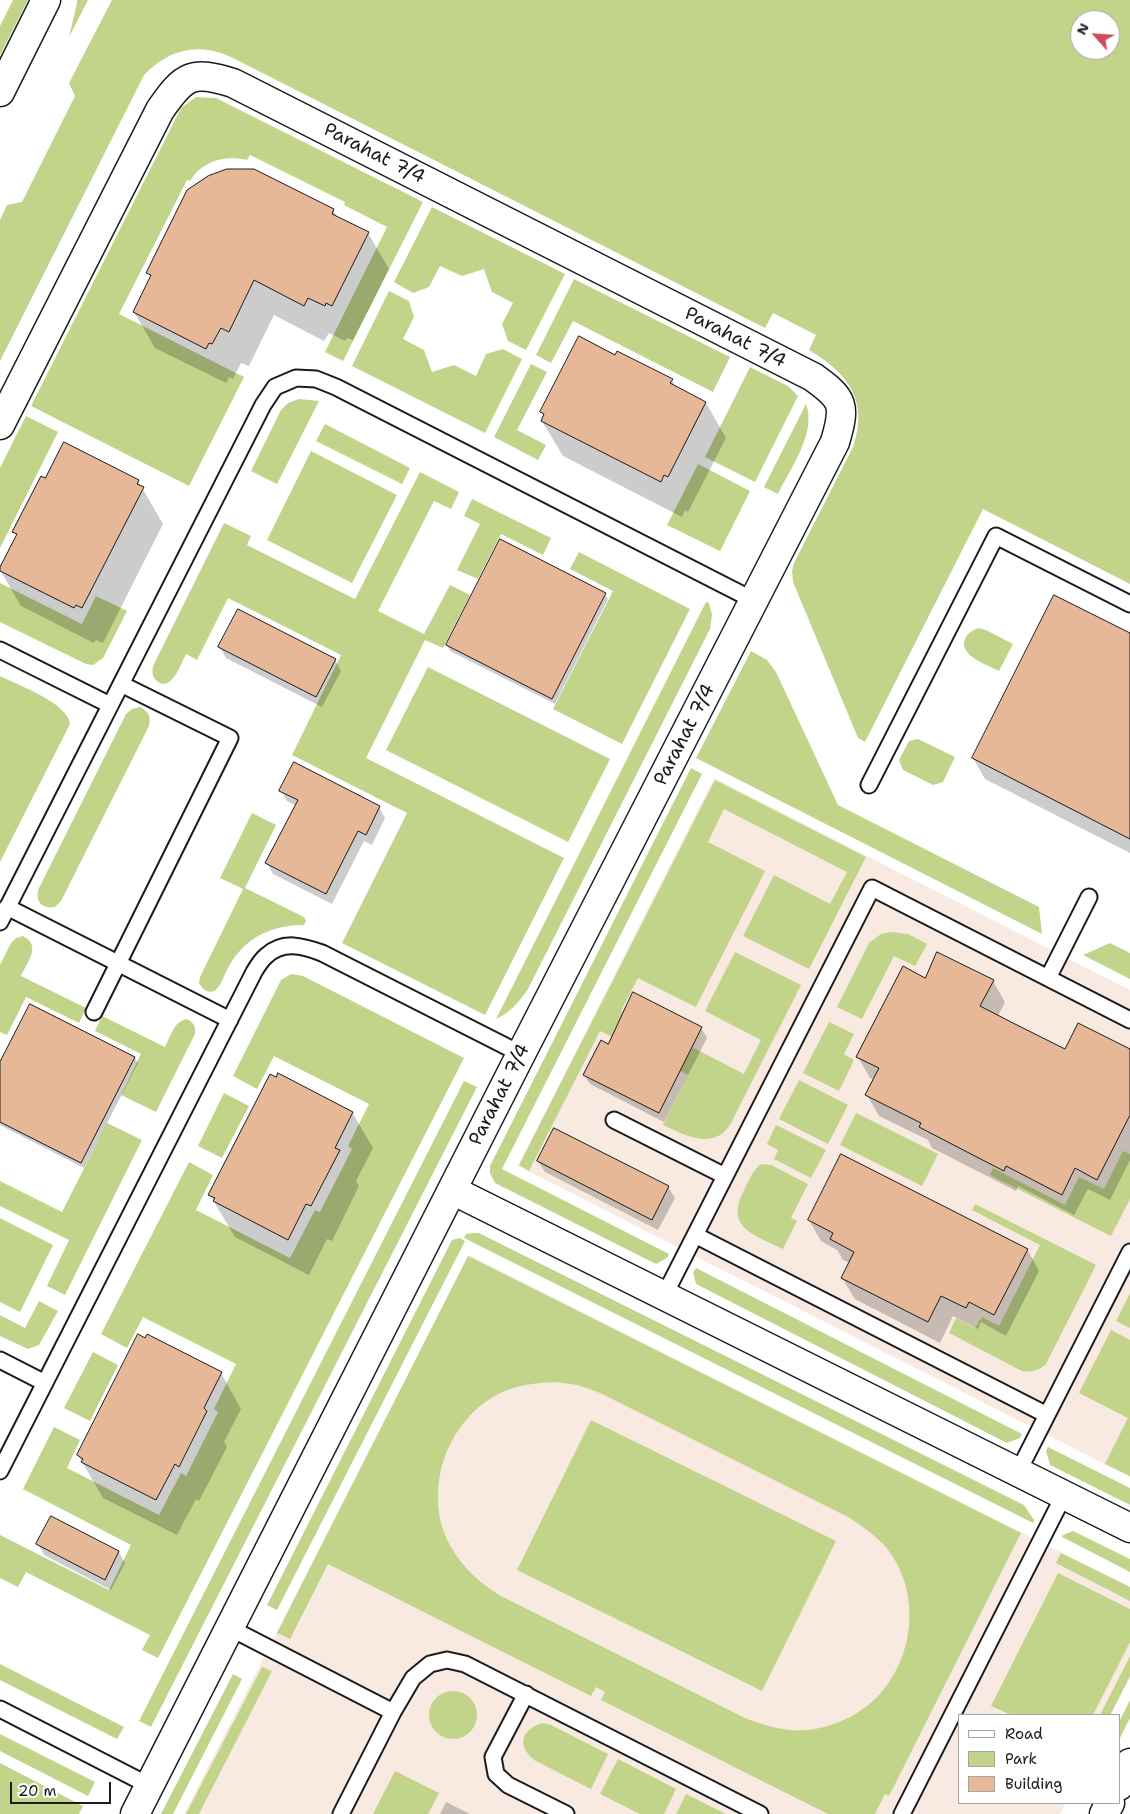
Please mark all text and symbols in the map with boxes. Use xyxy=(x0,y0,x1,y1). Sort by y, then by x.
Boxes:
north arrow xyxy=(1070,10,1120,60)
text: N xyxy=(1072,20,1093,38)
street label: Parahat 7/4 xyxy=(320,119,428,189)
street label: Parahat 7/4 xyxy=(681,303,789,373)
street label: Parahat 7/4 xyxy=(650,681,720,789)
street label: Parahat 7/4 xyxy=(465,1041,535,1149)
legend xyxy=(958,1714,1120,1804)
text: Road xyxy=(1005,1724,1043,1744)
text: Park xyxy=(1005,1749,1037,1769)
scale bar xyxy=(12,1772,114,1804)
text: Building xyxy=(1005,1774,1062,1794)
text: 20 m xyxy=(18,1781,57,1801)

